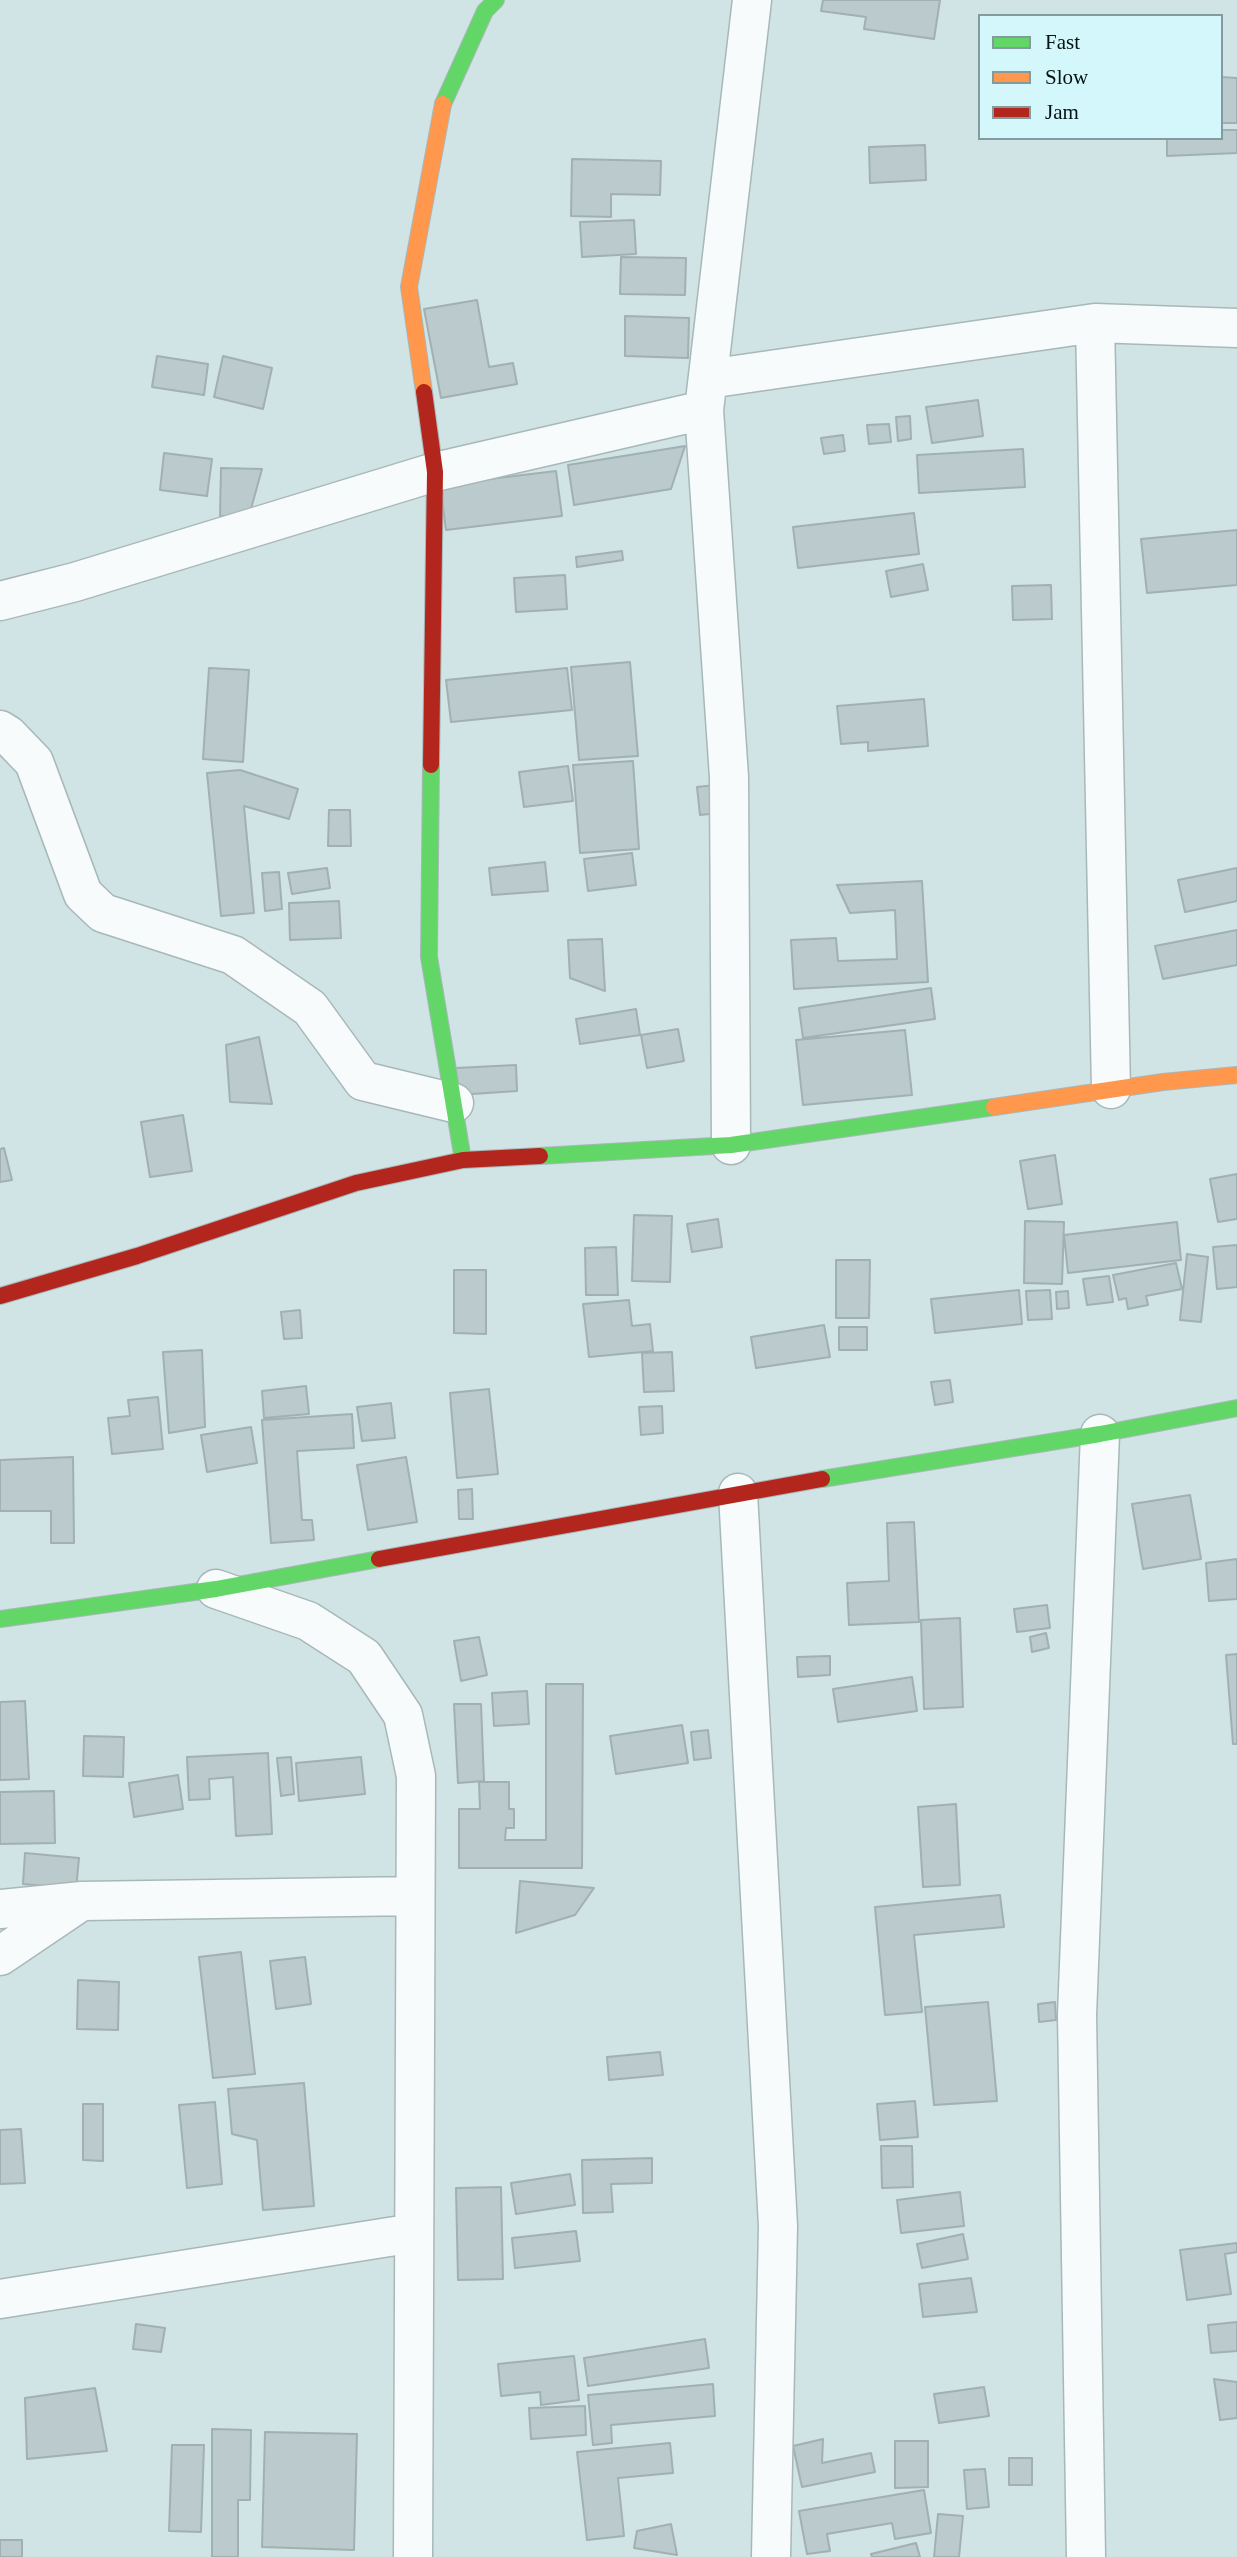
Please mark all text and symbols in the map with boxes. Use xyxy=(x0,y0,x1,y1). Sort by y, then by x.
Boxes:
legend xyxy=(978,14,1223,140)
text: Fast xyxy=(1045,30,1080,54)
text: Slow xyxy=(1045,65,1088,89)
text: Jam xyxy=(1045,100,1079,124)

